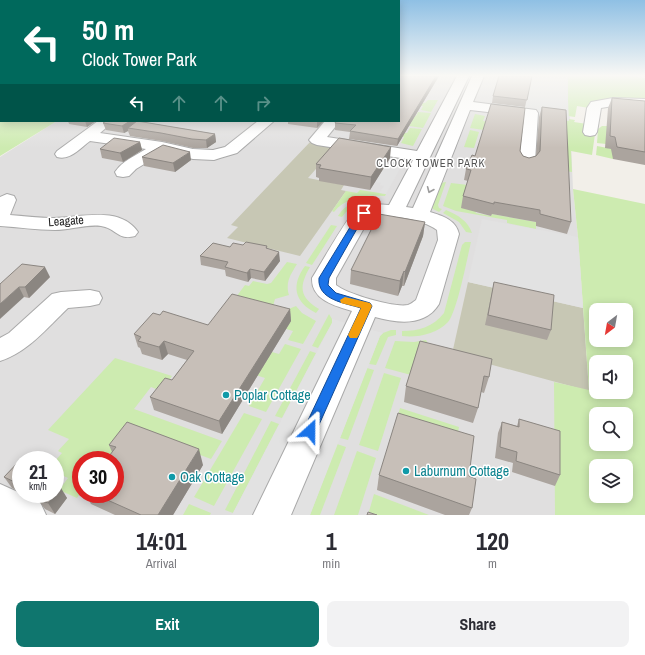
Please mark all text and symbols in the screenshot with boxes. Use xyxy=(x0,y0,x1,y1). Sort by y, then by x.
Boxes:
text: 50 m xyxy=(82,11,134,49)
icon: left xyxy=(16,16,68,68)
text: Clock Tower Park xyxy=(82,47,197,72)
icon: left xyxy=(126,92,148,114)
icon: ahead xyxy=(168,92,190,114)
icon: ahead xyxy=(210,92,232,114)
icon: right xyxy=(252,92,274,114)
district label: CLOCK TOWER PARK xyxy=(376,156,486,170)
one-way arrow xyxy=(427,185,435,193)
pin xyxy=(347,196,381,230)
icon: arrive xyxy=(353,202,375,224)
street label: Leagate xyxy=(48,212,84,230)
north arrow xyxy=(589,303,633,347)
map controls xyxy=(589,303,633,503)
button: sound xyxy=(589,355,633,399)
place label: Poplar Cottage xyxy=(234,386,311,404)
marker: Poplar Cottage xyxy=(221,390,231,400)
button: search xyxy=(589,407,633,451)
position arrow xyxy=(289,410,331,452)
speed limit sign: 30 xyxy=(72,451,124,503)
text: 21 xyxy=(29,458,47,485)
button: layers xyxy=(589,459,633,503)
place label: Laburnum Cottage xyxy=(414,462,509,480)
marker: Laburnum Cottage xyxy=(401,466,411,476)
place label: Oak Cottage xyxy=(180,468,244,486)
marker: Oak Cottage xyxy=(167,472,177,482)
text: km/h xyxy=(29,480,47,493)
text: 14:01 xyxy=(136,525,186,557)
text: 1 xyxy=(326,525,337,557)
text: 120 xyxy=(476,525,509,557)
text: Arrival xyxy=(146,555,177,572)
text: min xyxy=(322,555,340,572)
text: m xyxy=(488,555,497,572)
button: Exit xyxy=(16,601,319,647)
button: Share xyxy=(327,601,629,647)

